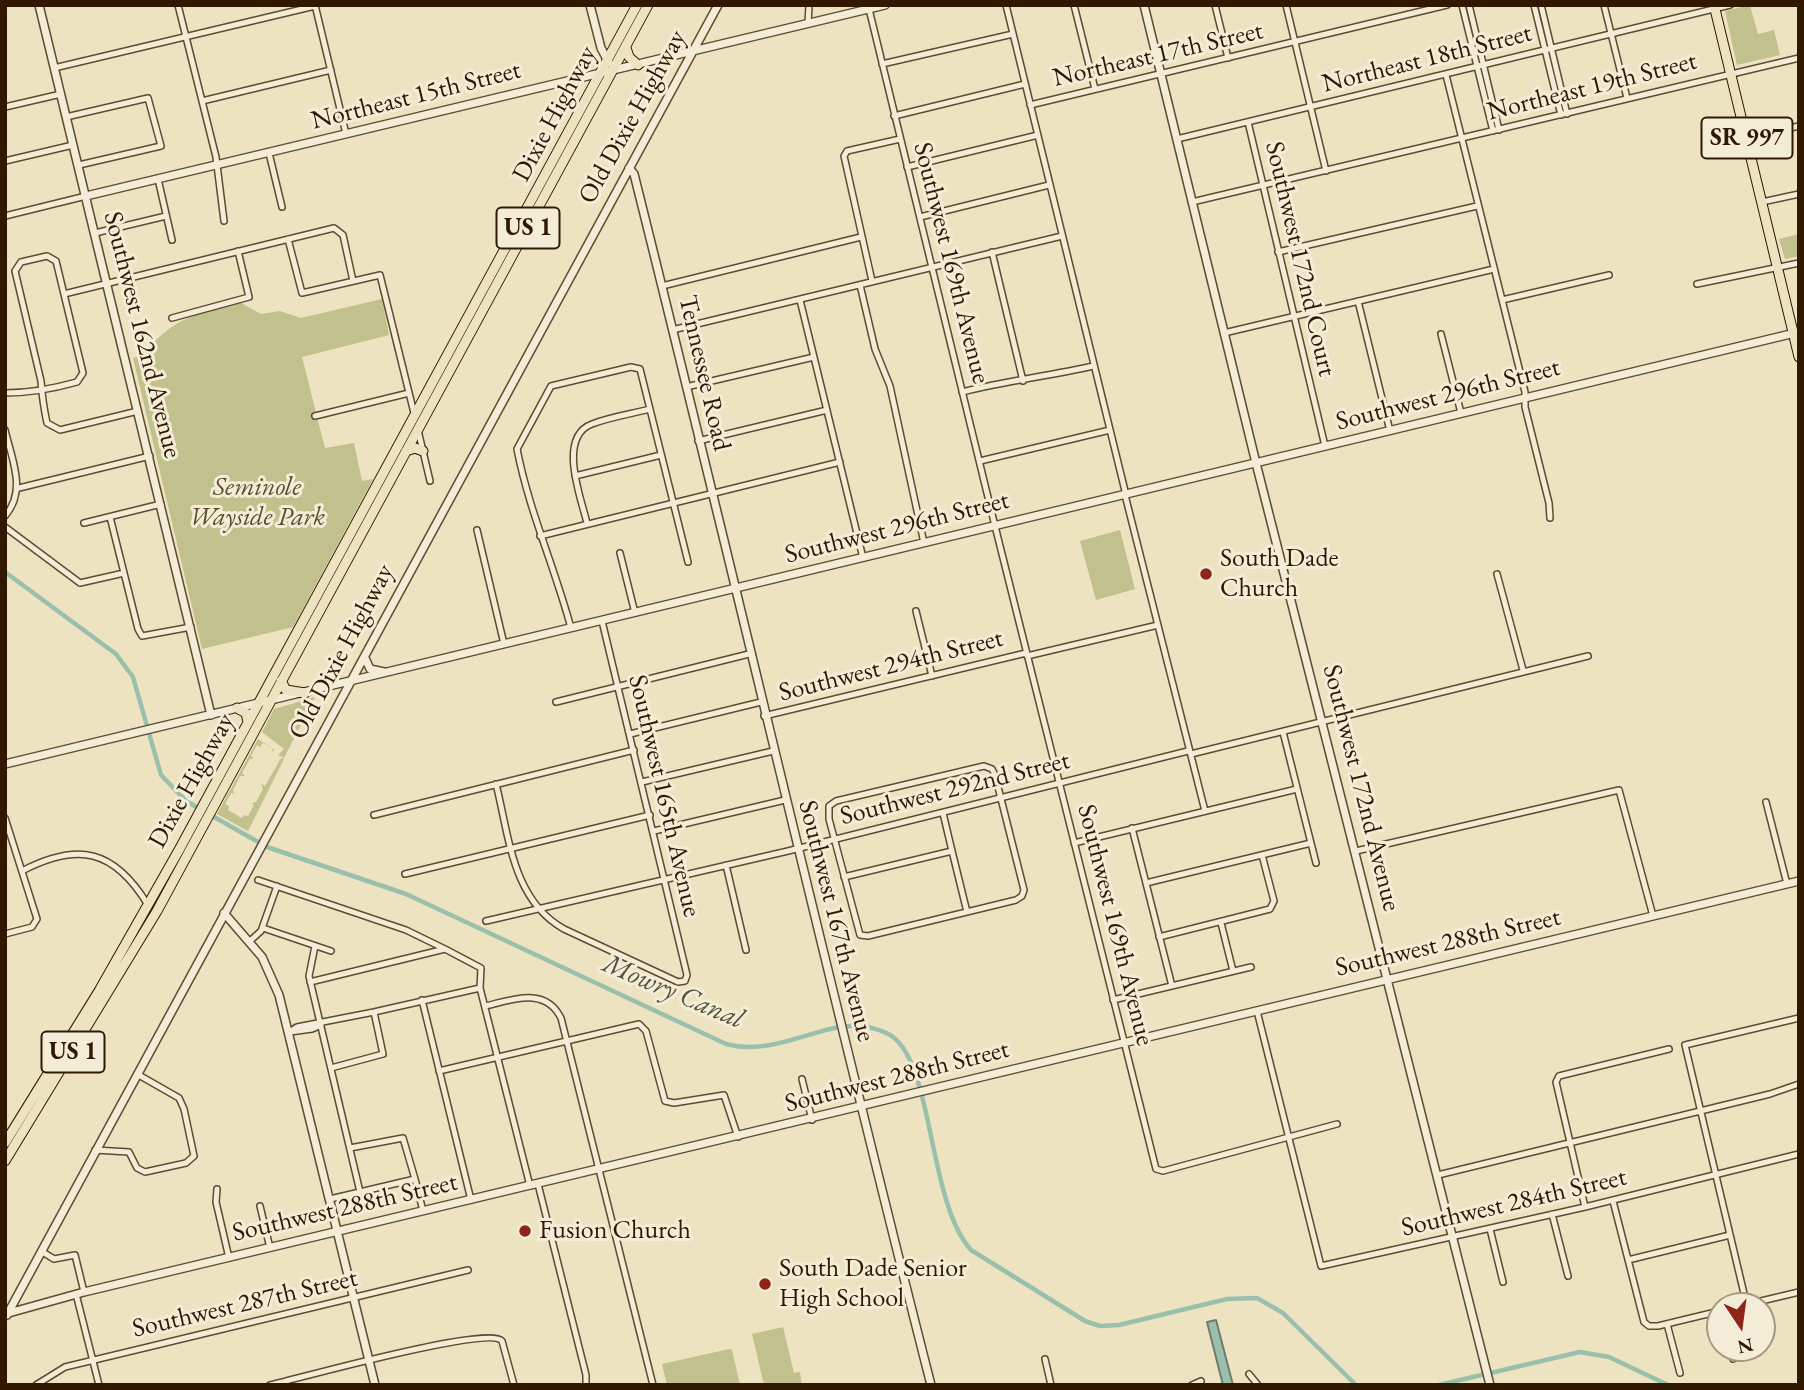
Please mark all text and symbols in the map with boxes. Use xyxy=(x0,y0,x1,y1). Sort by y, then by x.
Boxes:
street label: Northeast 17th Street xyxy=(1050,16,1266,94)
street label: Northeast 18th Street xyxy=(1319,18,1535,100)
street label: Old Dixie Highway xyxy=(572,25,694,209)
street label: Dixie Highway xyxy=(506,41,604,187)
street label: Northeast 19th Street xyxy=(1484,46,1700,128)
street label: Northeast 15th Street xyxy=(308,55,524,137)
road number: SR 997 xyxy=(1702,118,1792,158)
street label: Southwest 169th Avenue xyxy=(906,139,996,387)
street label: Southwest 172nd Court xyxy=(1258,139,1342,379)
road number: US 1 xyxy=(496,208,560,248)
street label: Southwest 162nd Avenue xyxy=(96,209,188,461)
street label: Tennessee Road xyxy=(671,292,737,454)
street label: Southwest 296th Street xyxy=(1333,352,1563,438)
park label: Seminole Wayside Park xyxy=(189,472,325,534)
street label: Southwest 296th Street xyxy=(782,485,1012,571)
place label: South Dade Church xyxy=(1220,543,1339,604)
street label: Old Dixie Highway xyxy=(283,559,401,745)
marker: South Dade Church xyxy=(1198,566,1214,582)
street label: Southwest 294th Street xyxy=(776,623,1006,709)
street label: Southwest 172nd Avenue xyxy=(1315,662,1407,914)
street label: Southwest 165th Avenue xyxy=(621,672,707,920)
street label: Dixie Highway xyxy=(142,708,242,854)
street label: Southwest 292nd Street xyxy=(837,745,1073,833)
street label: Southwest 167th Avenue xyxy=(791,797,881,1045)
street label: Southwest 169th Avenue xyxy=(1070,801,1160,1049)
street label: Southwest 288th Street xyxy=(1332,902,1564,984)
water label: Mowry Canal xyxy=(597,947,749,1037)
road number: US 1 xyxy=(42,1032,104,1072)
street label: Southwest 288th Street xyxy=(782,1034,1012,1120)
street label: Southwest 284th Street xyxy=(1398,1162,1630,1244)
street label: Southwest 288th Street xyxy=(229,1167,461,1249)
place label: Fusion Church xyxy=(539,1215,691,1247)
marker: Fusion Church xyxy=(517,1223,533,1239)
place label: South Dade Senior High School xyxy=(779,1253,967,1314)
street label: Southwest 287th Street xyxy=(129,1263,361,1345)
marker: South Dade Senior High School xyxy=(757,1276,773,1292)
north arrow xyxy=(1706,1292,1776,1362)
text: N xyxy=(1735,1332,1756,1360)

